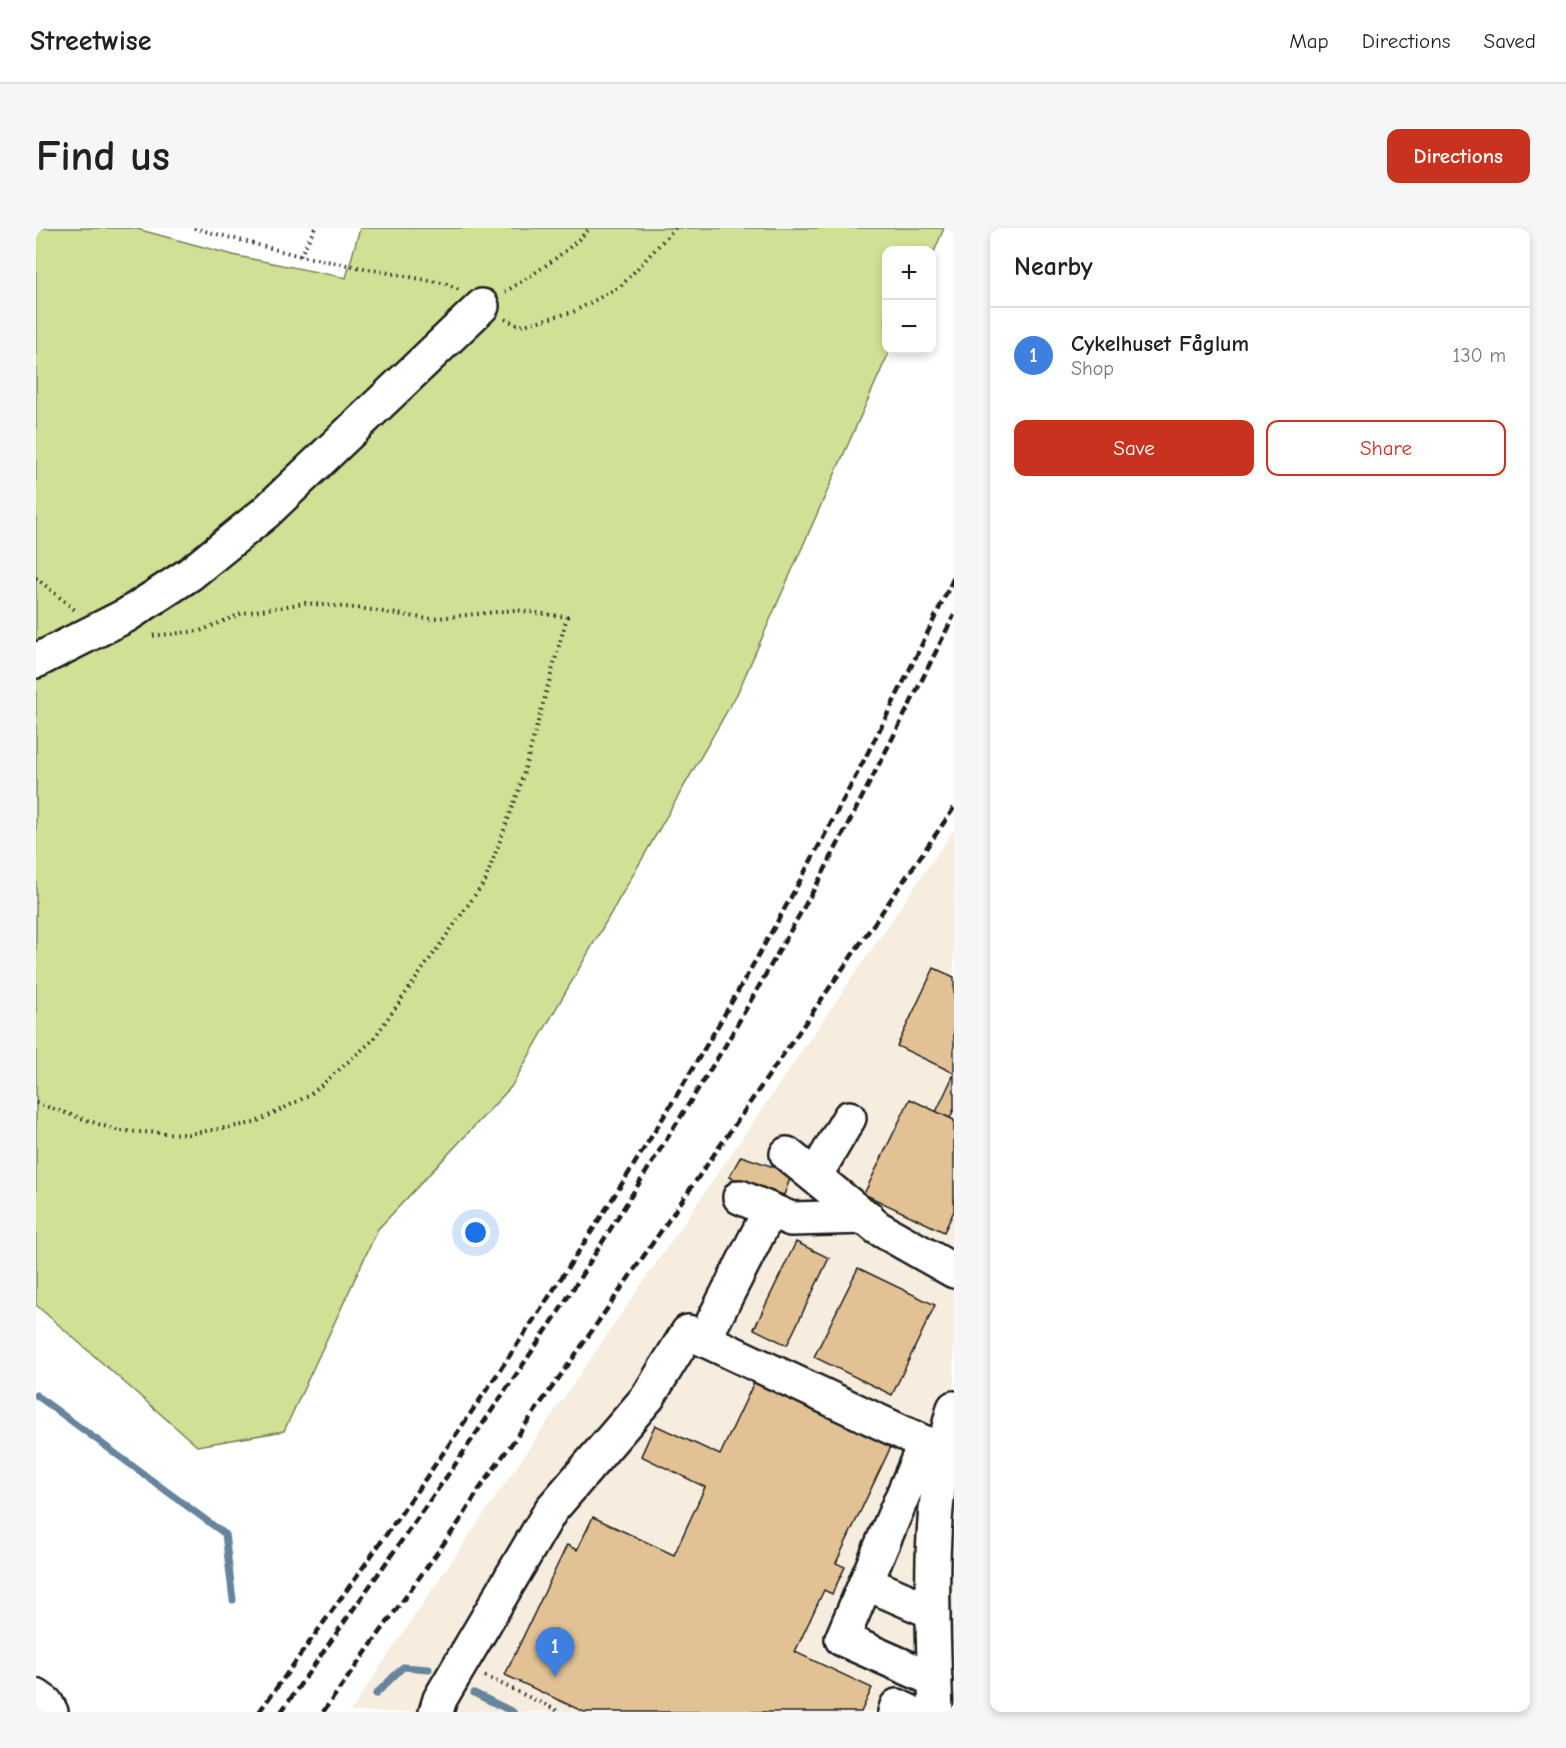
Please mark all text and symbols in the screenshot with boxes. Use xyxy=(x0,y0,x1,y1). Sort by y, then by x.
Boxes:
text: Streetwise xyxy=(30,25,151,57)
text: Map xyxy=(1289,29,1329,53)
text: Directions xyxy=(1362,29,1451,53)
text: Saved xyxy=(1484,29,1536,53)
button: Directions xyxy=(1387,129,1530,183)
text: Find us xyxy=(36,132,170,181)
map controls xyxy=(882,246,936,354)
button: + xyxy=(882,246,936,300)
text: Nearby xyxy=(1014,252,1093,282)
button: − xyxy=(882,300,936,354)
text: Cykelhuset Fåglum xyxy=(1071,331,1249,357)
text: 1 xyxy=(1030,344,1037,367)
text: 130 m xyxy=(1453,344,1506,367)
text: Shop xyxy=(1071,357,1114,380)
button: Save xyxy=(1014,420,1254,476)
button: Share xyxy=(1266,420,1506,476)
your location xyxy=(461,1218,490,1247)
pin: 1 xyxy=(536,1628,574,1677)

